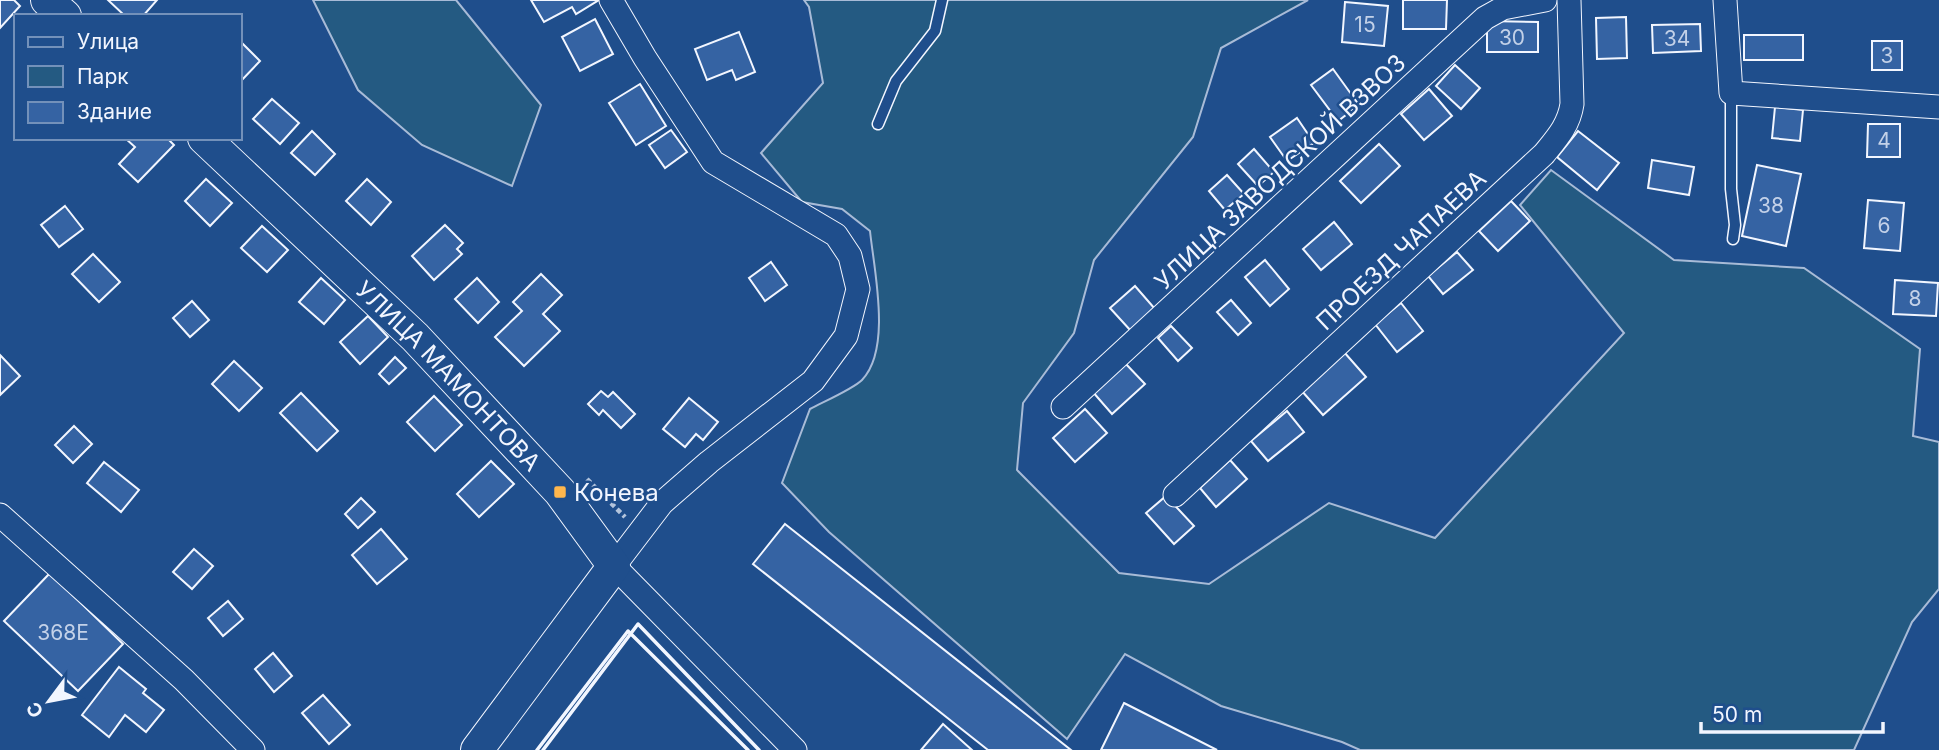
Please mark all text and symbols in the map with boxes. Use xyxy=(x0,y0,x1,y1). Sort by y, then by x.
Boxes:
house number: 15 xyxy=(1354,12,1376,37)
legend xyxy=(14,14,242,140)
house number: 30 xyxy=(1499,25,1525,50)
house number: 34 xyxy=(1664,26,1690,51)
text: Улица xyxy=(77,29,139,54)
house number: 3 xyxy=(1881,43,1893,68)
street label: УЛИЦА ЗАВОДСКОЙ ВЗВОЗ xyxy=(1148,47,1411,296)
text: Парк xyxy=(77,64,129,89)
text: Здание xyxy=(77,99,152,124)
house number: 4 xyxy=(1877,128,1891,153)
street label: ПРОЕЗД ЧАПАЕВА xyxy=(1310,164,1492,336)
house number: 38 xyxy=(1758,193,1784,218)
house number: 6 xyxy=(1877,213,1891,238)
street label: УЛИЦА МАМОНТОВА xyxy=(350,275,547,477)
house number: 8 xyxy=(1909,286,1922,311)
place label: Конева xyxy=(574,478,659,507)
marker: Конева xyxy=(552,484,568,500)
house number: 368Е xyxy=(37,620,89,645)
north arrow xyxy=(14,666,84,736)
scale bar xyxy=(1701,690,1883,734)
text: С xyxy=(22,698,48,722)
text: 50 m xyxy=(1712,702,1762,727)

